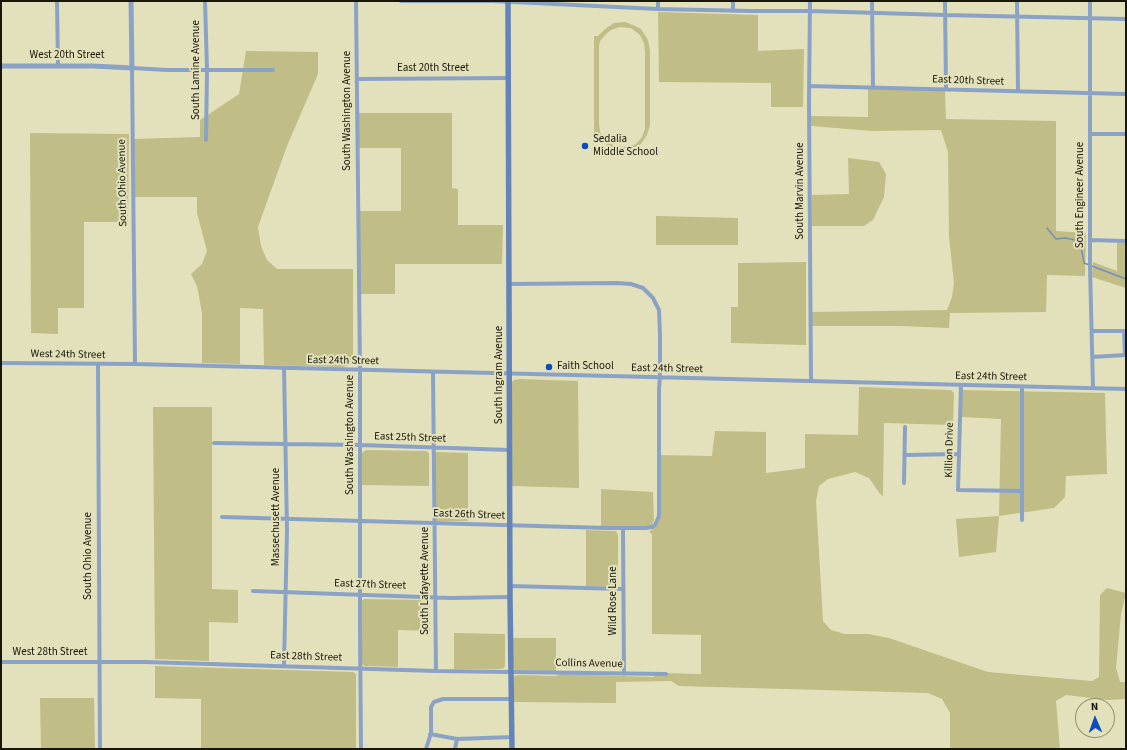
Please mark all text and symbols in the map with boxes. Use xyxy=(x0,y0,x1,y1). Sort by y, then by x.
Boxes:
street label: South Lamine Avenue xyxy=(190,20,204,120)
street label: West 20th Street xyxy=(30,49,104,63)
street label: South Washington Avenue xyxy=(341,51,355,171)
street label: East 20th Street xyxy=(397,62,469,76)
street label: East 20th Street xyxy=(932,73,1004,89)
place label: Sedalia Middle School xyxy=(593,133,658,159)
street label: South Ohio Avenue xyxy=(116,139,130,227)
marker: Sedalia Middle School xyxy=(580,141,590,151)
street label: South Marvin Avenue xyxy=(794,142,808,240)
street label: South Engineer Avenue xyxy=(1074,142,1088,248)
street label: South Ingram Avenue xyxy=(493,326,507,424)
street label: West 24th Street xyxy=(30,348,106,362)
street label: East 24th Street xyxy=(307,354,379,368)
place label: Faith School xyxy=(557,360,614,374)
marker: Faith School xyxy=(544,362,554,372)
street label: East 24th Street xyxy=(631,362,703,376)
street label: East 24th Street xyxy=(955,370,1027,384)
street label: South Washington Avenue xyxy=(344,375,358,495)
street label: Killion Drive xyxy=(943,422,957,478)
street label: East 25th Street xyxy=(374,430,446,446)
street label: Massechusett Avenue xyxy=(270,468,284,566)
street label: East 26th Street xyxy=(433,507,505,523)
street label: South Ohio Avenue xyxy=(82,512,96,600)
street label: South Lafayette Avenue xyxy=(419,527,433,635)
street label: Wild Rose Lane xyxy=(607,566,621,636)
street label: East 27th Street xyxy=(334,577,406,593)
street label: West 28th Street xyxy=(13,646,87,660)
street label: East 28th Street xyxy=(270,649,342,665)
street label: Collins Avenue xyxy=(555,657,623,671)
north arrow xyxy=(1075,698,1115,738)
text: N xyxy=(1091,699,1099,714)

